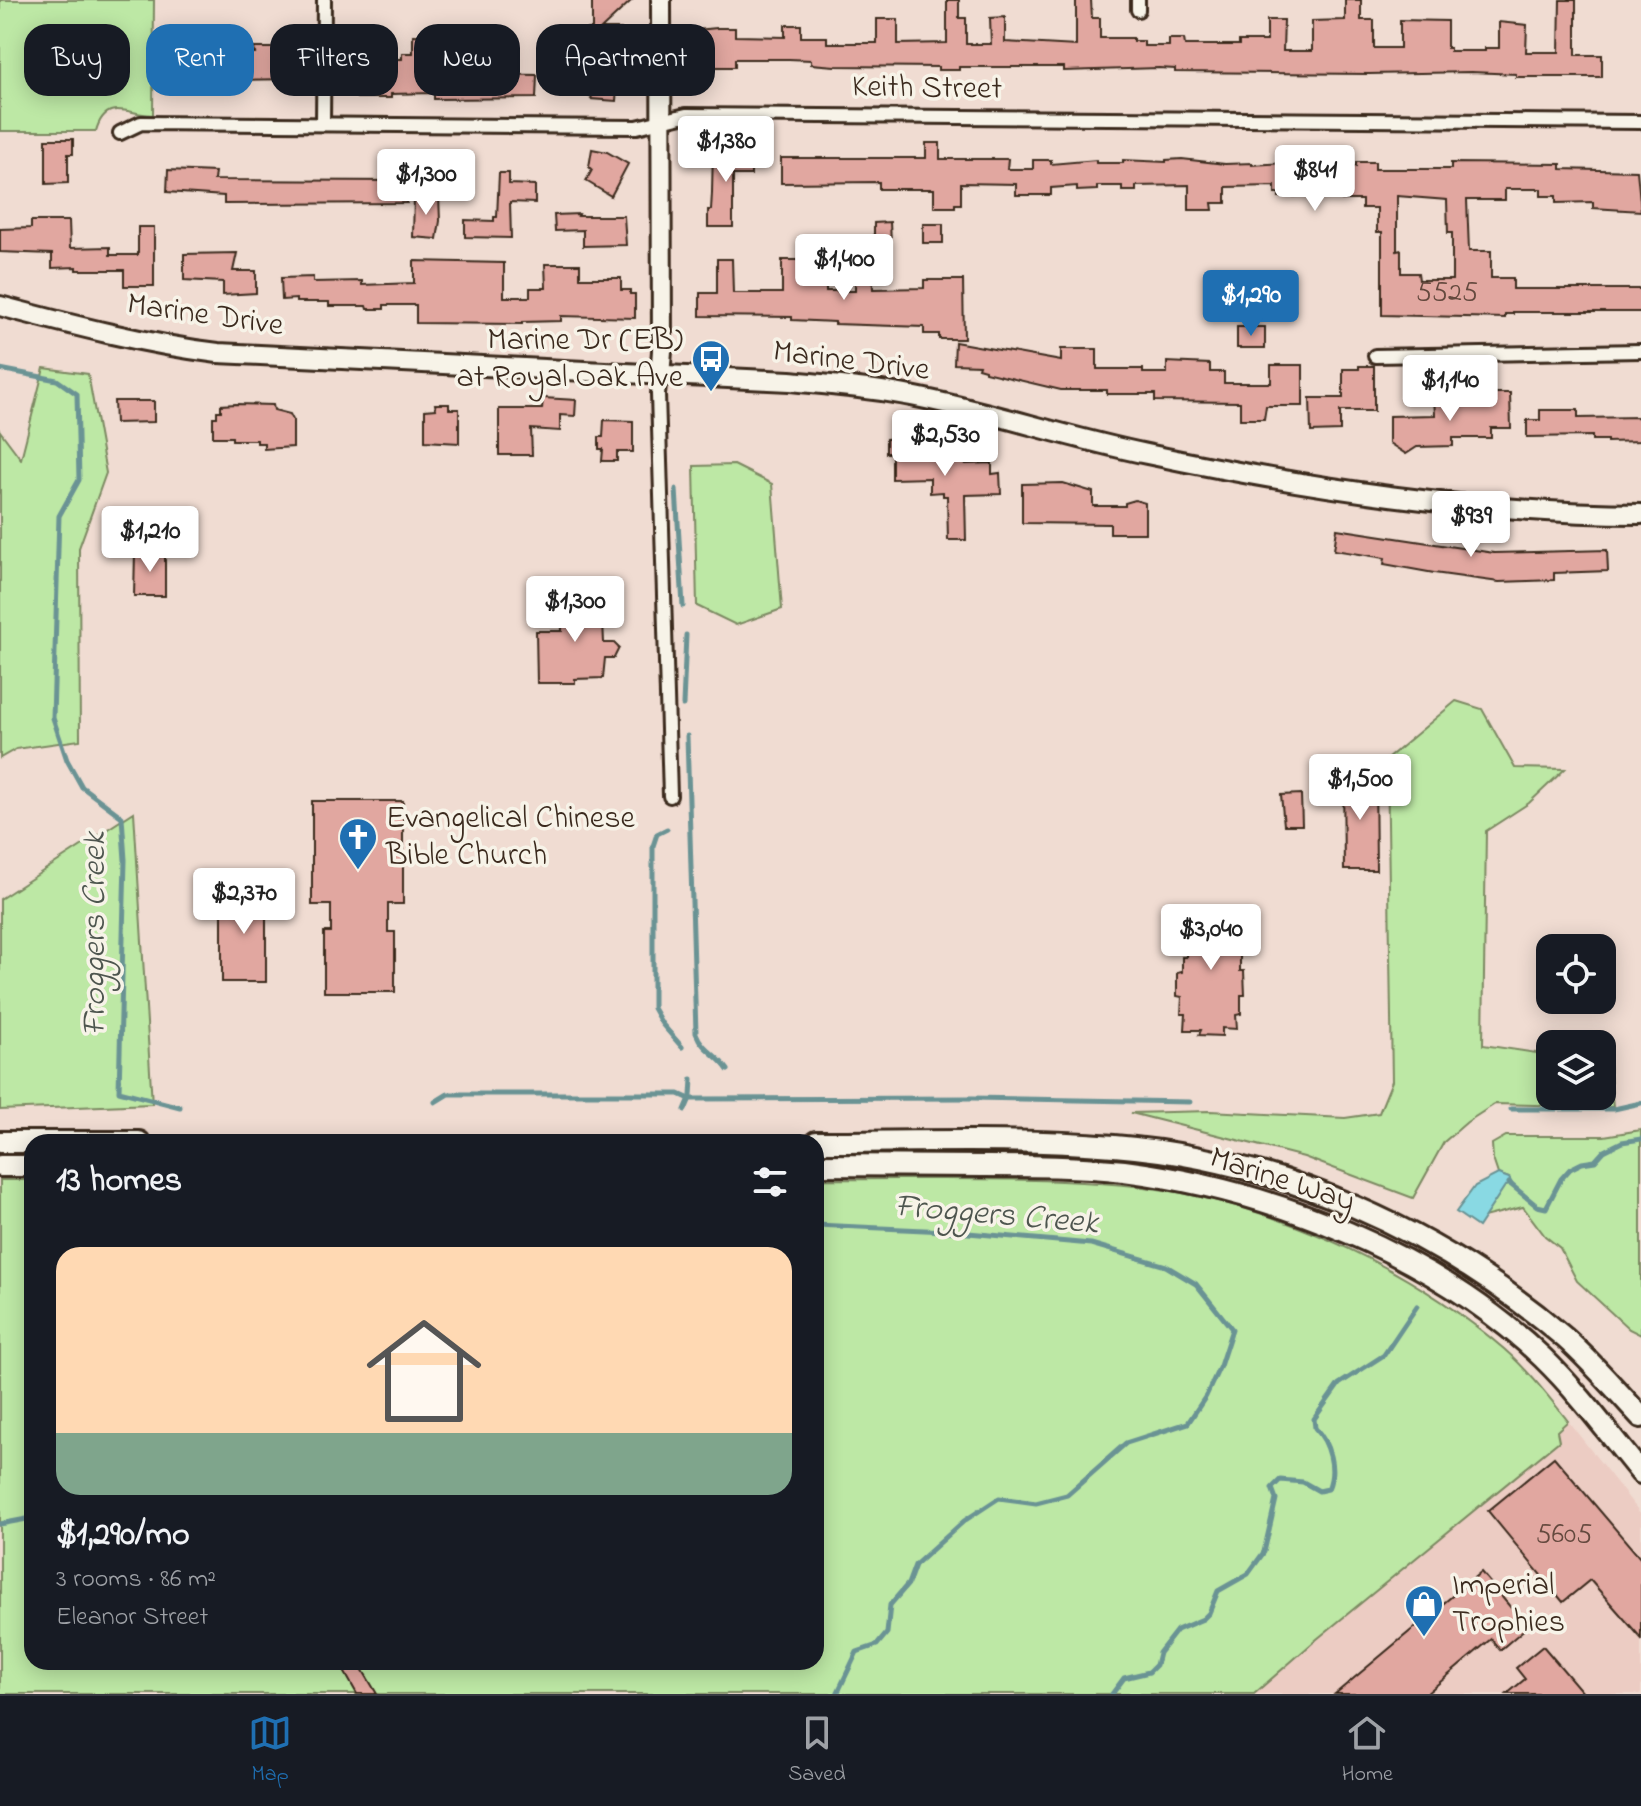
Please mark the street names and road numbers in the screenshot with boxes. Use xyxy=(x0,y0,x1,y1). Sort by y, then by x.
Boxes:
street label: Keith Street xyxy=(851,64,1003,114)
street label: Marine Drive xyxy=(124,282,287,350)
street label: Marine Drive xyxy=(770,329,933,395)
street label: Marine Way xyxy=(1203,1135,1361,1227)

